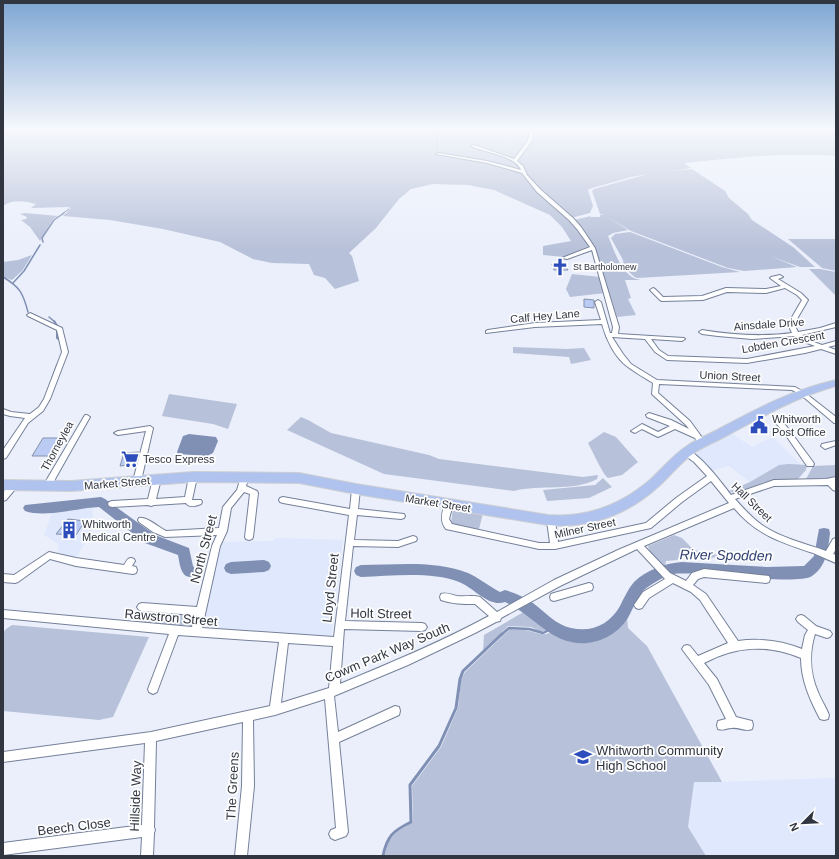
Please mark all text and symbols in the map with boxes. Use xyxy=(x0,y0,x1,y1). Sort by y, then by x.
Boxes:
church icon: St Bartholomew xyxy=(550,257,570,277)
place label: St Bartholomew xyxy=(573,262,637,272)
street label: Calf Hey Lane xyxy=(510,307,580,325)
street label: Ainsdale Drive xyxy=(733,316,805,332)
street label: Lobden Crescent xyxy=(741,329,825,355)
street label: Union Street xyxy=(699,368,761,384)
place label: Whitworth Post Office xyxy=(772,413,826,438)
public building icon: Whitworth Post Office xyxy=(749,415,769,435)
street label: Thorneylea xyxy=(38,418,76,473)
supermarket icon: Tesco Express xyxy=(120,449,140,469)
place label: Tesco Express xyxy=(143,453,215,465)
street label: Market Street xyxy=(84,474,150,492)
street label: Hall Street xyxy=(729,480,775,524)
street label: Market Street xyxy=(404,492,472,514)
street label: North Street xyxy=(187,513,220,585)
street label: Milner Street xyxy=(553,516,617,540)
place label: Whitworth Medical Centre xyxy=(82,518,156,543)
building icon: Whitworth Medical Centre xyxy=(59,520,79,540)
water label: River Spodden xyxy=(680,546,773,564)
street label: Lloyd Street xyxy=(319,552,342,623)
street label: Holt Street xyxy=(350,605,412,622)
street label: Rawstron Street xyxy=(124,606,218,629)
street label: Cowm Park Way South xyxy=(323,619,452,686)
place label: Whitworth Community High School xyxy=(596,743,724,773)
school or university icon: Whitworth Community High School xyxy=(573,747,593,767)
street label: The Greens xyxy=(223,751,242,821)
street label: Hillside Way xyxy=(127,760,144,832)
north arrow xyxy=(783,803,823,843)
street label: Beech Close xyxy=(37,815,112,838)
text: N xyxy=(787,821,801,833)

